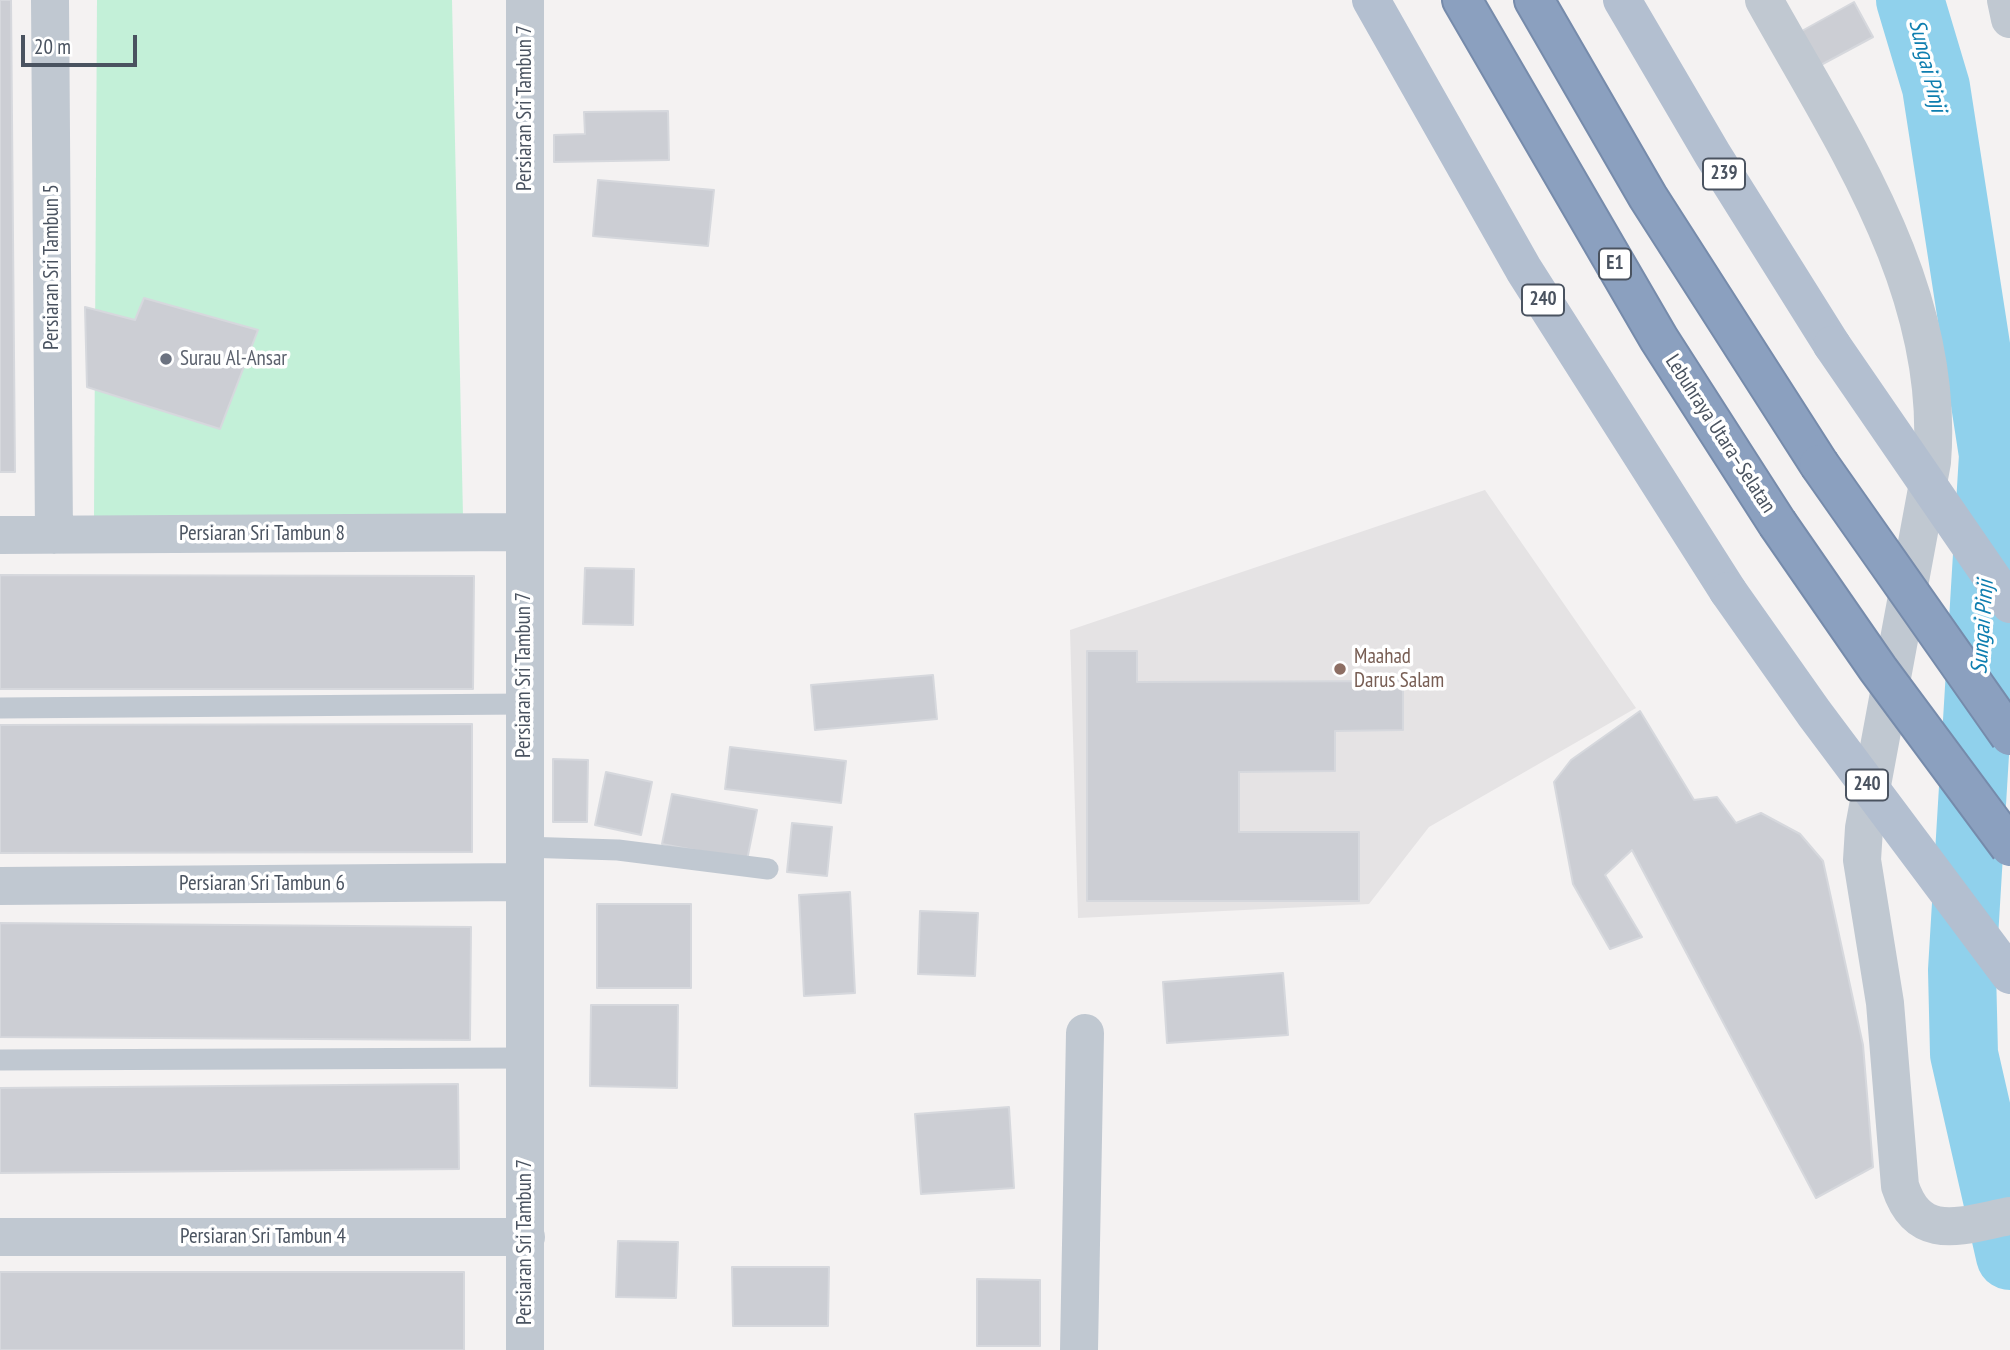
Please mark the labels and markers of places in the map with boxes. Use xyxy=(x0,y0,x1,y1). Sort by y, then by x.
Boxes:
place label: Surau Al-Ansar xyxy=(180,346,287,372)
marker: Surau Al-Ansar xyxy=(158,351,174,367)
place label: Maahad Darus Salam xyxy=(1354,644,1444,694)
marker: Maahad Darus Salam xyxy=(1332,661,1348,677)

